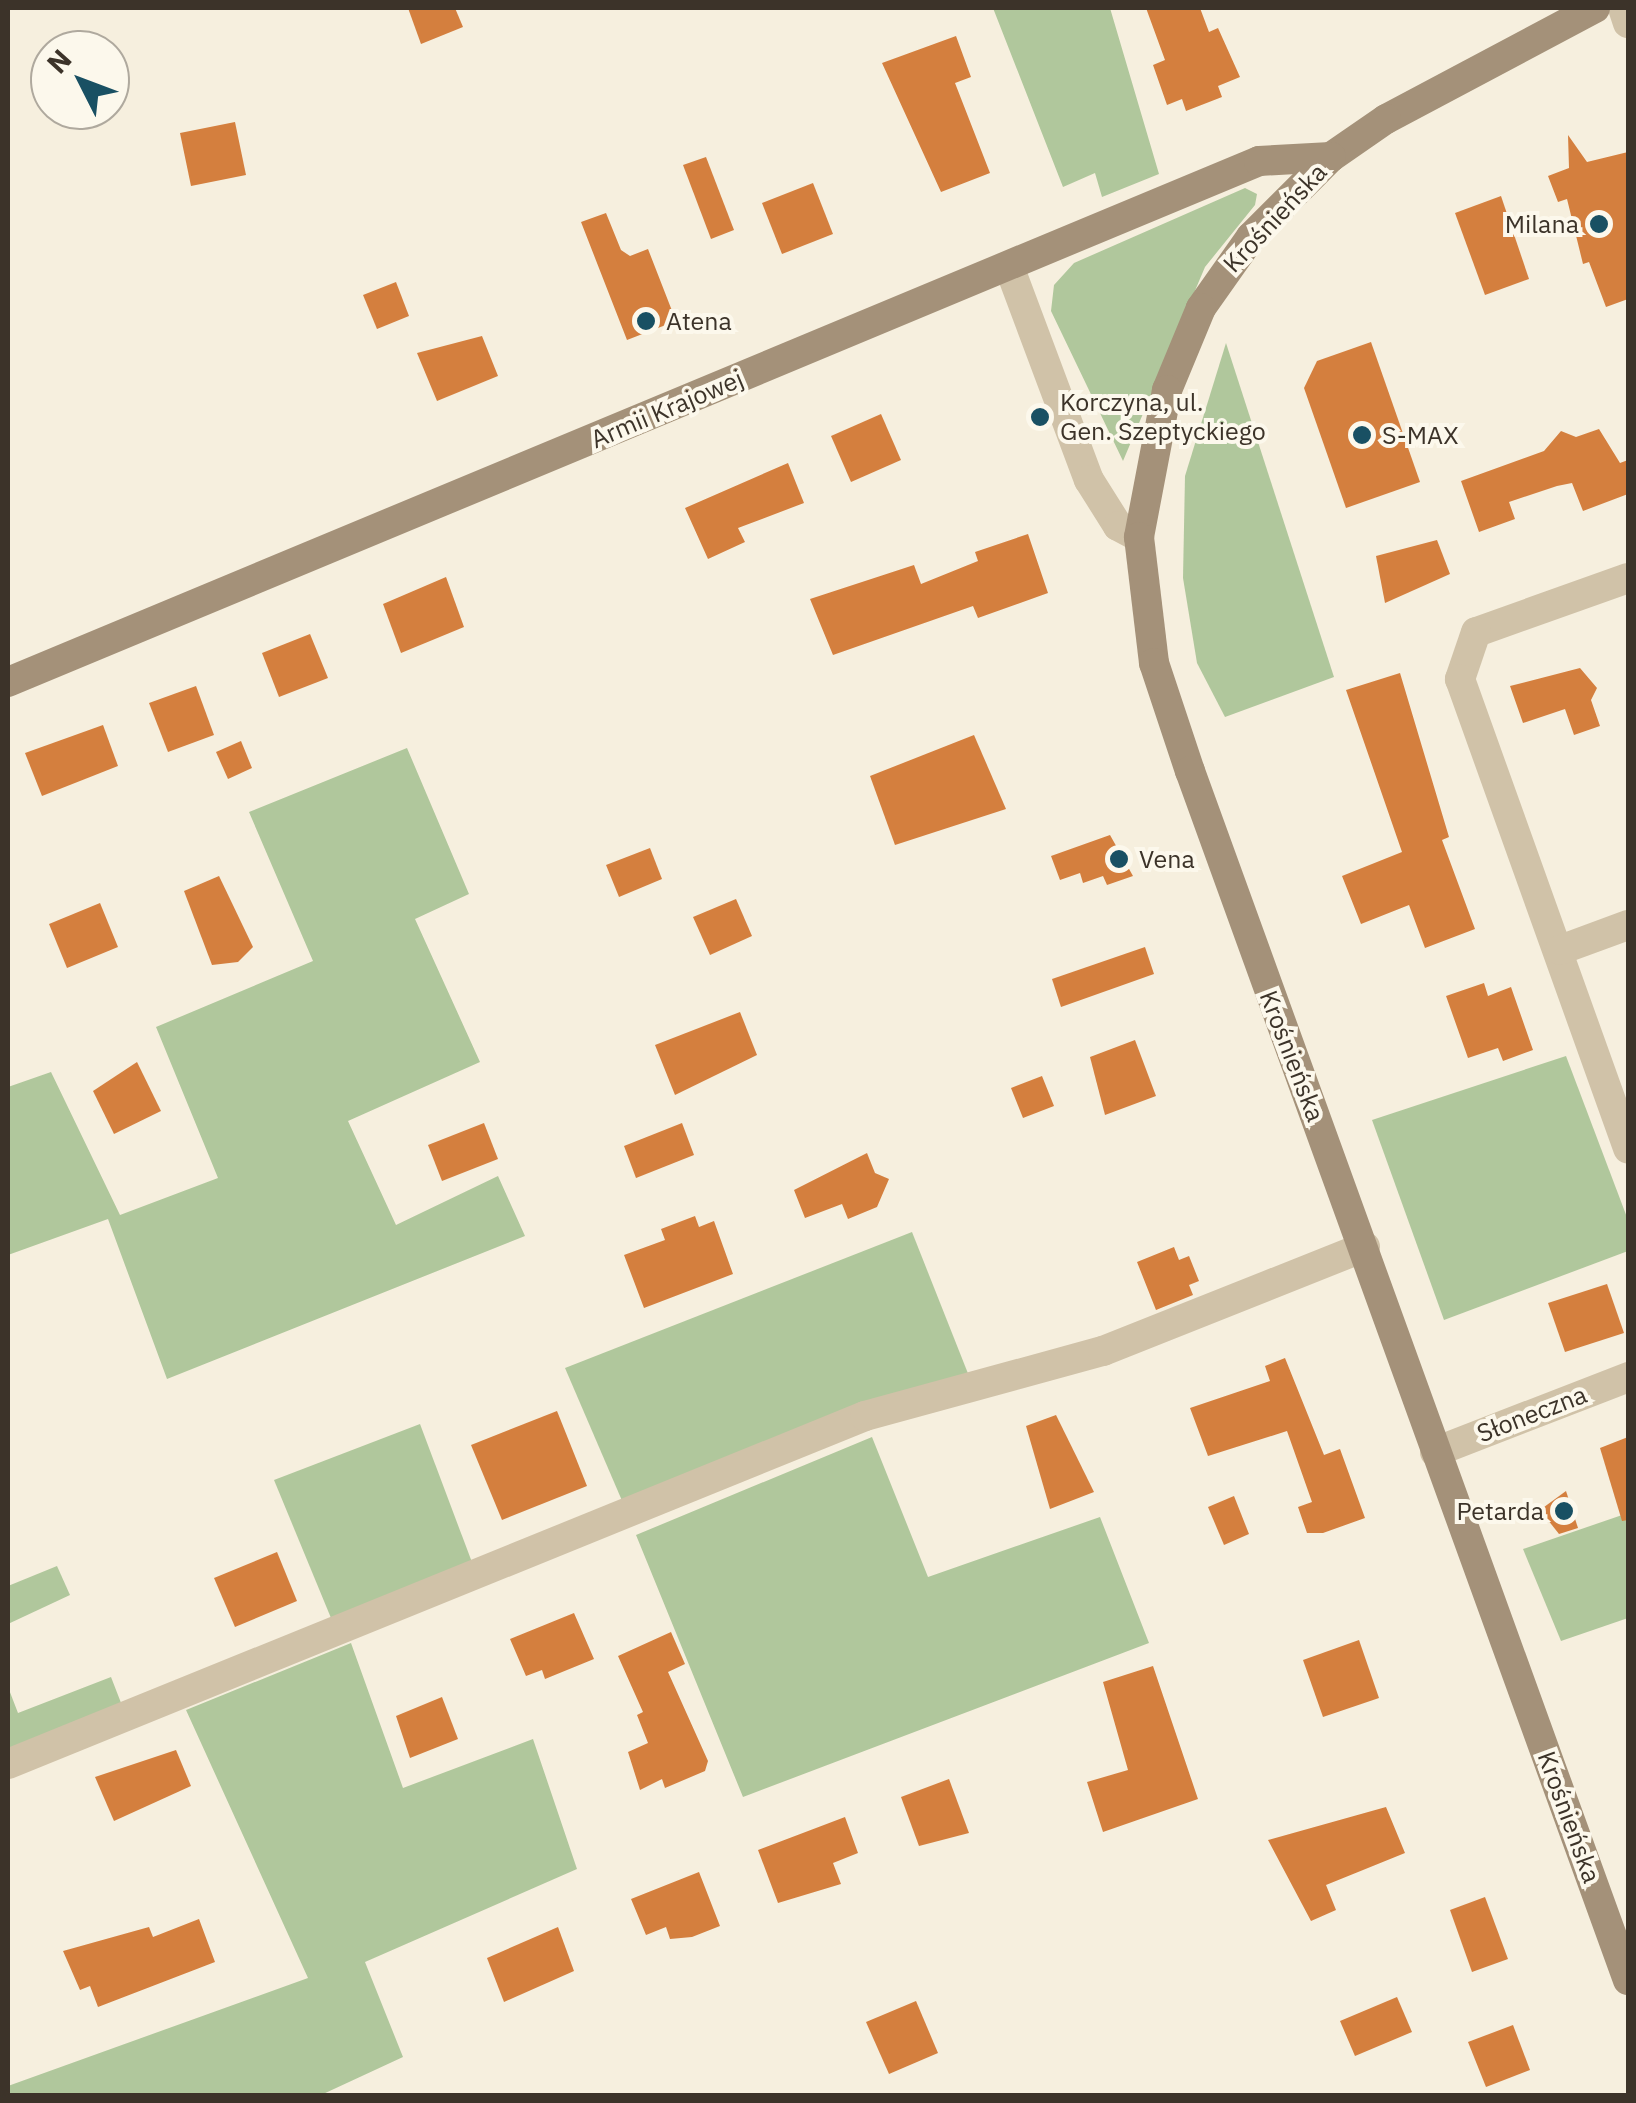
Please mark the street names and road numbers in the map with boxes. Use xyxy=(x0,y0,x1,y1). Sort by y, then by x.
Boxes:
street label: Krośnieńska xyxy=(1217,157,1333,279)
street label: Armii Krajowej xyxy=(586,363,748,455)
street label: Krośnieńska xyxy=(1253,986,1331,1126)
street label: Słoneczna xyxy=(1473,1379,1591,1449)
street label: Krośnieńska xyxy=(1531,1747,1607,1887)

